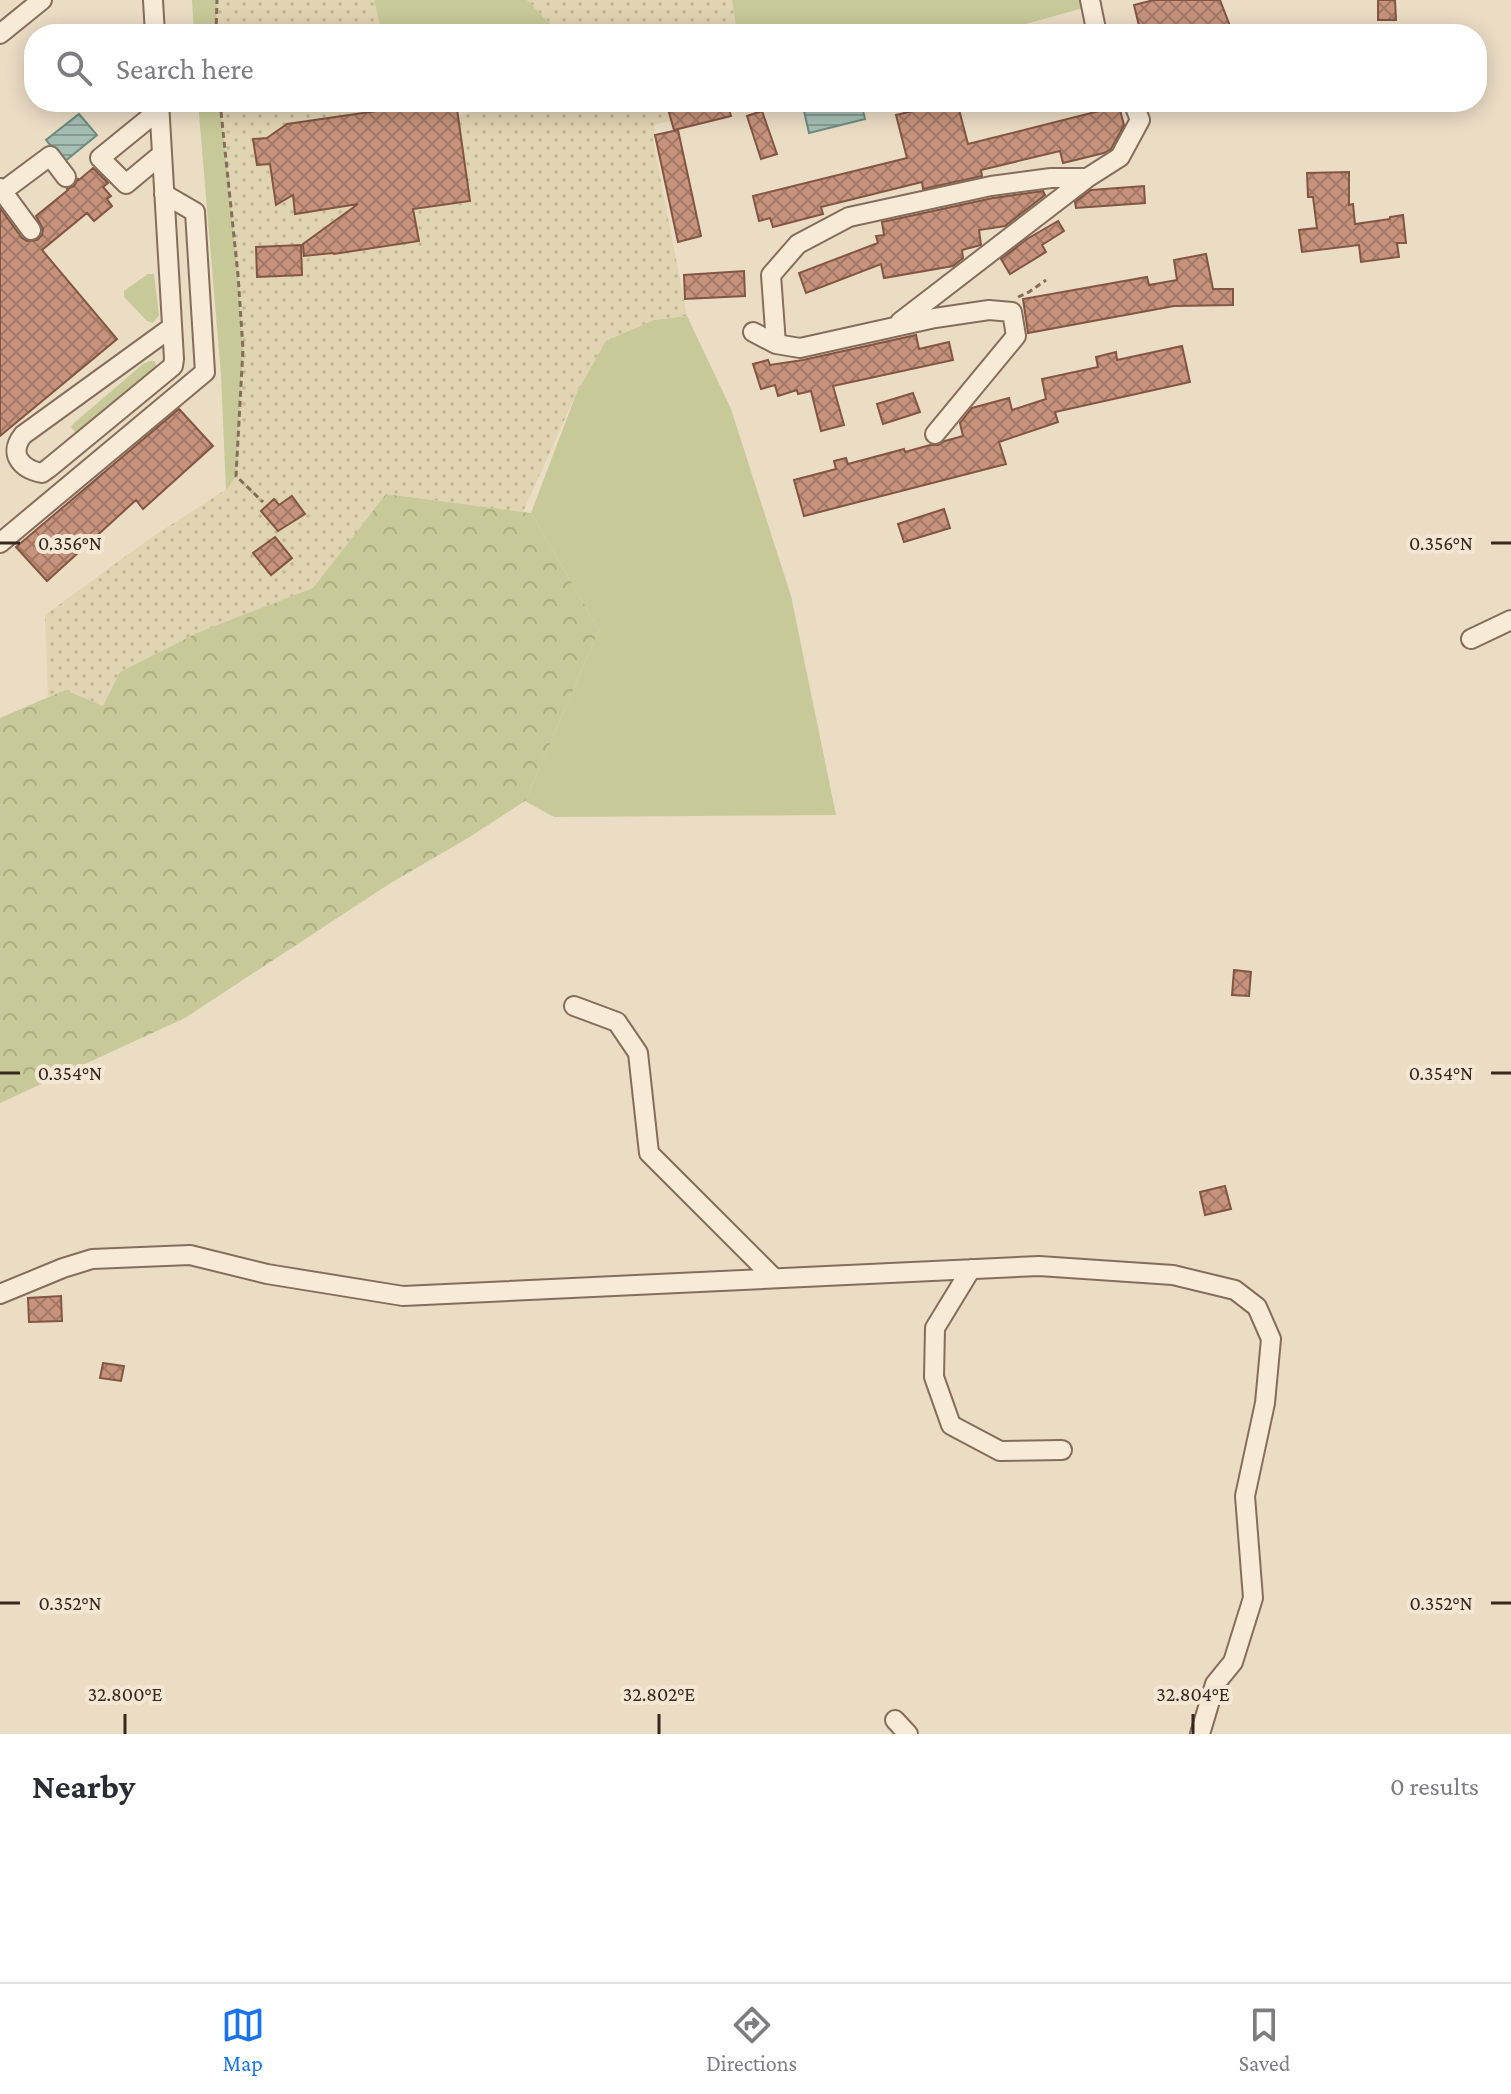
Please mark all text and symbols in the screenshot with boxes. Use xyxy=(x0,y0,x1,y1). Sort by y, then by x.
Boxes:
search box xyxy=(24,24,1487,112)
icon: search xyxy=(52,46,96,90)
text: Search here xyxy=(116,52,254,85)
text: 0.356°N xyxy=(38,532,102,554)
text: 0.356°N xyxy=(1409,532,1473,554)
text: 0.354°N xyxy=(38,1062,102,1084)
text: 0.354°N xyxy=(1409,1062,1473,1084)
text: 0.352°N xyxy=(38,1592,102,1614)
text: 0.352°N xyxy=(1409,1592,1473,1614)
text: 32.800°E xyxy=(88,1683,162,1705)
text: 32.802°E xyxy=(623,1683,695,1705)
text: 32.804°E xyxy=(1156,1683,1230,1705)
text: Nearby xyxy=(32,1768,135,1805)
text: 0 results xyxy=(1390,1772,1479,1801)
tab: Map xyxy=(221,2003,265,2076)
tab: Directions xyxy=(706,2003,797,2076)
tab: Saved xyxy=(1239,2003,1290,2076)

